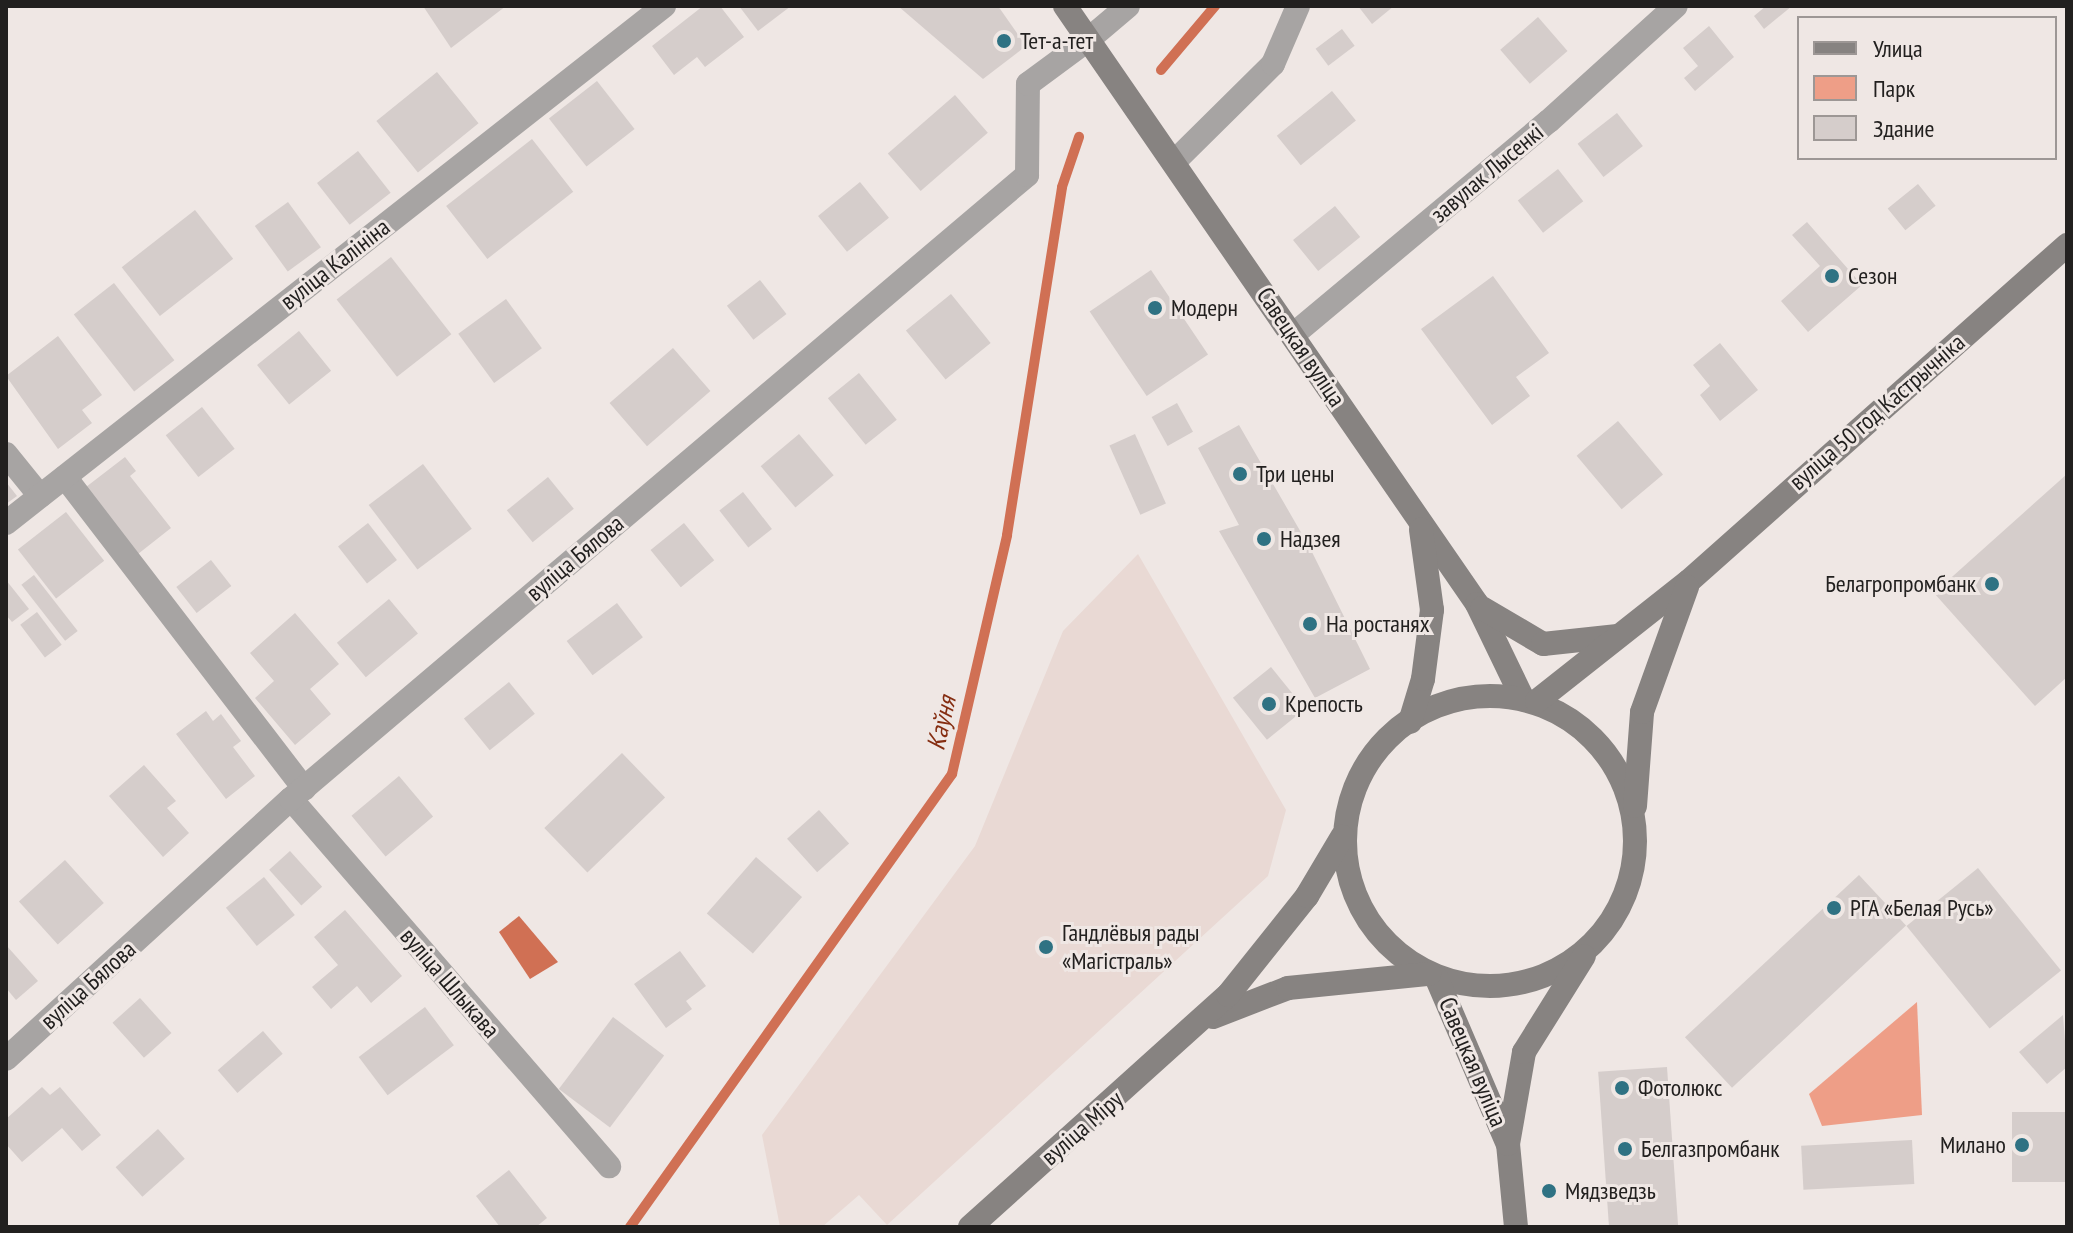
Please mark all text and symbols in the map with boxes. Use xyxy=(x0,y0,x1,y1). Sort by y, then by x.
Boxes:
legend xyxy=(1797,16,2057,160)
place label: Тет-а-тет xyxy=(1020,27,1093,55)
marker: Тет-а-тет xyxy=(995,32,1013,50)
text: Улица xyxy=(1873,33,1923,64)
text: Парк xyxy=(1873,73,1915,104)
text: Здание xyxy=(1873,113,1934,144)
street label: завулак Лысенкі xyxy=(1425,118,1549,228)
street label: вуліца Калініна xyxy=(275,212,395,316)
place label: Сезон xyxy=(1848,262,1897,290)
marker: Сезон xyxy=(1823,267,1841,285)
street label: Савецкая вуліца xyxy=(1251,282,1351,412)
place label: Модерн xyxy=(1171,294,1238,322)
marker: Модерн xyxy=(1146,299,1164,317)
street label: вуліца 50 год Кастрычніка xyxy=(1783,328,1971,496)
place label: Три цены xyxy=(1256,460,1334,488)
marker: Три цены xyxy=(1231,465,1249,483)
street label: вуліца Бялова xyxy=(521,509,629,607)
place label: Надзея xyxy=(1280,525,1341,553)
marker: Надзея xyxy=(1255,530,1273,548)
place label: Белагропромбанк xyxy=(1825,570,1976,598)
marker: Белагропромбанк xyxy=(1983,575,2001,593)
place label: На ростанях xyxy=(1326,610,1430,638)
marker: На ростанях xyxy=(1301,615,1319,633)
place label: Крепость xyxy=(1285,690,1363,718)
water label: Каўня xyxy=(920,693,962,753)
marker: Крепость xyxy=(1260,695,1278,713)
place label: РГА «Белая Русь» xyxy=(1850,894,1994,922)
marker: РГА «Белая Русь» xyxy=(1825,899,1843,917)
place label: Гандлёвыя рады «Магістраль» xyxy=(1062,919,1200,975)
street label: вуліца Шлыкава xyxy=(394,922,506,1044)
street label: вуліца Бялова xyxy=(35,935,141,1035)
marker: Гандлёвыя рады «Магістраль» xyxy=(1037,938,1055,956)
street label: Савецкая вуліца xyxy=(1433,993,1513,1131)
place label: Фотолюкс xyxy=(1638,1074,1722,1102)
marker: Фотолюкс xyxy=(1613,1079,1631,1097)
street label: вуліца Міру xyxy=(1035,1085,1129,1171)
place label: Милано xyxy=(1940,1131,2006,1159)
place label: Белгазпромбанк xyxy=(1641,1135,1779,1163)
marker: Милано xyxy=(2013,1136,2031,1154)
marker: Белгазпромбанк xyxy=(1616,1140,1634,1158)
place label: Мядзведзь xyxy=(1565,1177,1656,1205)
marker: Мядзведзь xyxy=(1540,1182,1558,1200)

